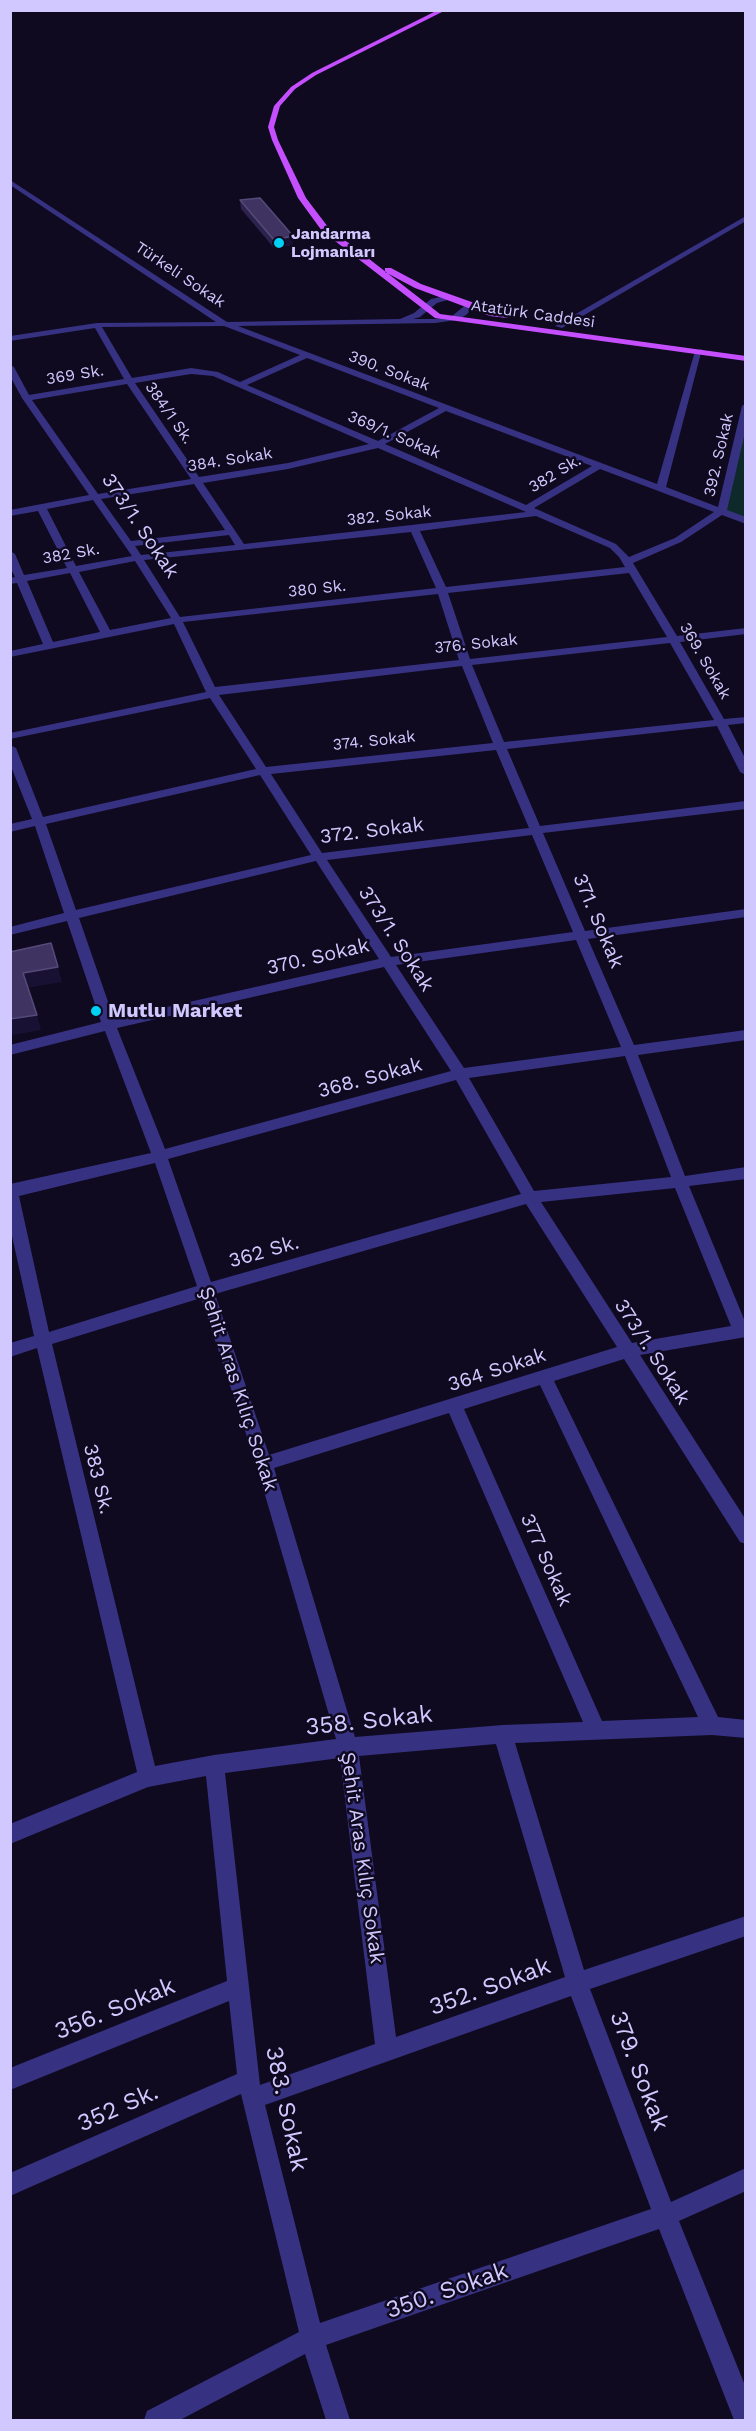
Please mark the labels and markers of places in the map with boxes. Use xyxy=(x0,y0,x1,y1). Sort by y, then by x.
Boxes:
place label: Jandarma Lojmanları xyxy=(291,224,375,262)
marker: Jandarma Lojmanları xyxy=(272,236,286,250)
place label: Mutlu Market xyxy=(108,999,242,1023)
marker: Mutlu Market xyxy=(89,1004,103,1018)

